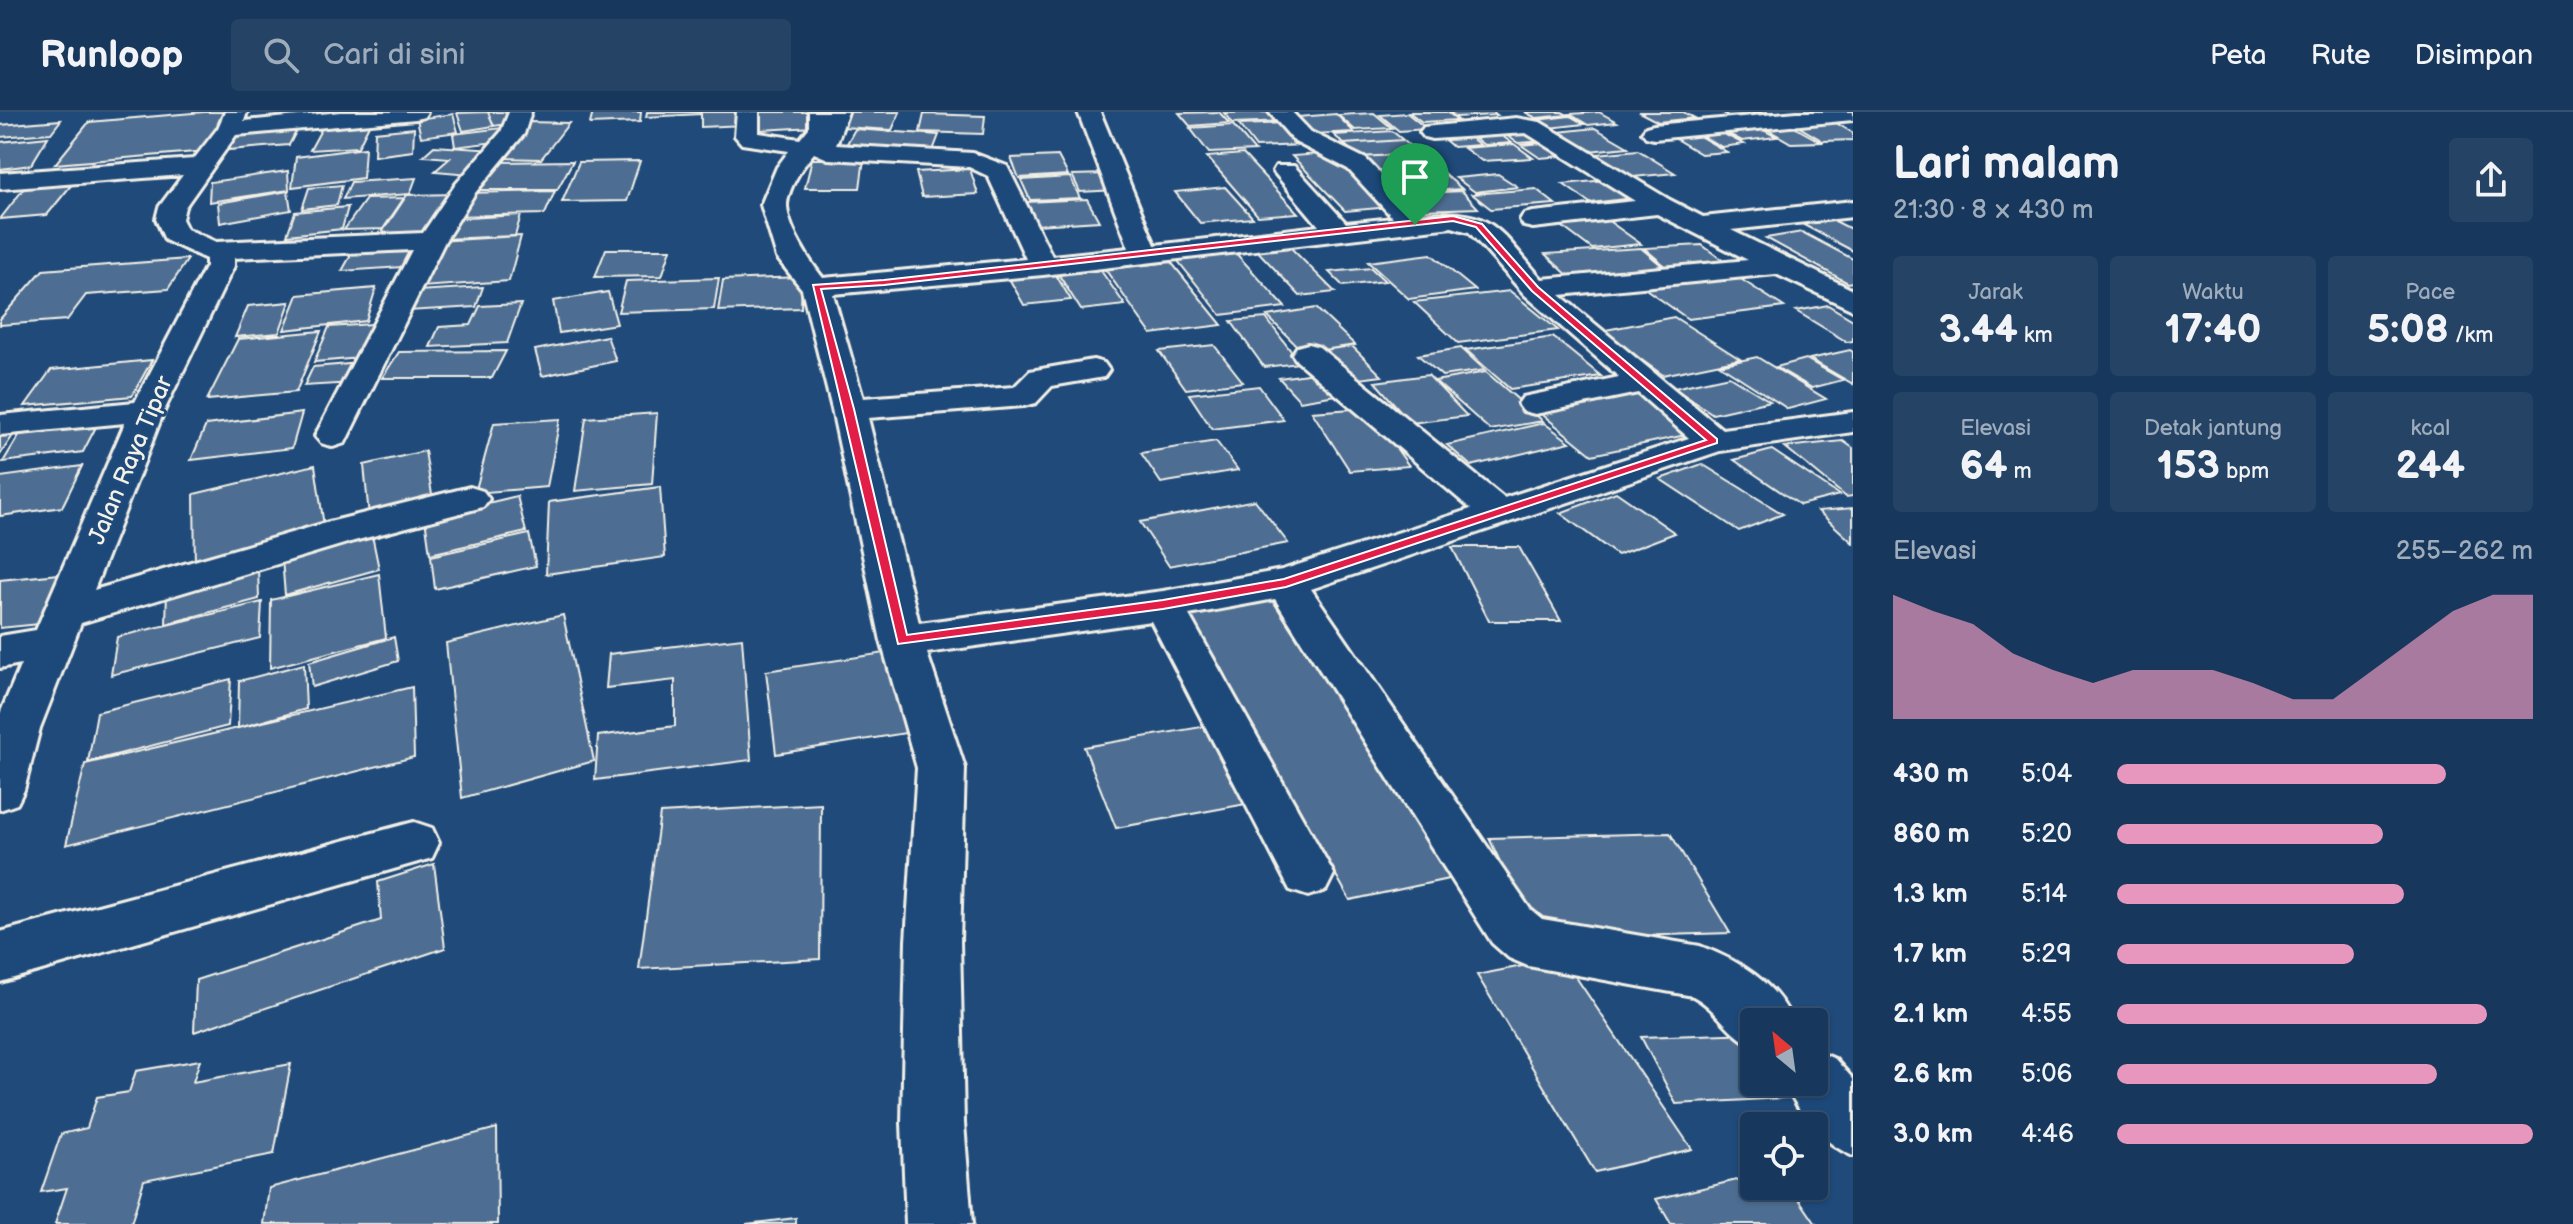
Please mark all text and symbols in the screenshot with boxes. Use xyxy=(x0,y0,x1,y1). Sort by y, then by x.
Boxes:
search box xyxy=(231,19,791,91)
text: Runloop xyxy=(40,33,183,78)
icon: search xyxy=(259,33,303,77)
text: Cari di sini xyxy=(323,37,466,73)
text: Peta xyxy=(2210,39,2267,72)
text: Rute xyxy=(2311,39,2371,72)
text: Disimpan xyxy=(2415,39,2533,72)
text: Lari malam xyxy=(1893,138,2120,191)
button: share xyxy=(2449,138,2533,222)
pin xyxy=(1381,143,1449,225)
icon: arrive xyxy=(1393,155,1437,199)
text: 21:30 · 8 × 430 m xyxy=(1893,195,2094,226)
text: Jarak xyxy=(1969,279,2023,306)
text: Waktu xyxy=(2182,279,2244,306)
text: Pace xyxy=(2405,279,2455,306)
text: 3.44 xyxy=(1939,306,2018,354)
text: 17:40 xyxy=(2164,306,2261,354)
text: 5:08 xyxy=(2367,306,2449,354)
text: km xyxy=(2018,322,2053,349)
text: /km xyxy=(2449,322,2494,349)
street label: Jalan Raya Tipar xyxy=(82,371,179,549)
text: Elevasi xyxy=(1960,415,2031,442)
text: Detak jantung xyxy=(2144,415,2282,442)
text: kcal xyxy=(2411,415,2450,442)
text: 64 xyxy=(1960,442,2008,490)
text: 153 xyxy=(2157,442,2220,490)
text: 244 xyxy=(2396,442,2465,490)
text: m xyxy=(2008,458,2032,485)
text: bpm xyxy=(2220,458,2269,485)
text: Elevasi xyxy=(1893,536,1977,567)
text: 255–262 m xyxy=(2396,536,2533,567)
text: 430 m xyxy=(1893,759,1969,790)
text: 5:04 xyxy=(2021,759,2072,790)
text: 860 m xyxy=(1893,819,1970,850)
text: 5:20 xyxy=(2021,819,2072,850)
text: 1.3 km xyxy=(1893,879,1968,910)
text: 5:14 xyxy=(2021,879,2067,910)
text: 1.7 km xyxy=(1893,939,1967,970)
text: 5:29 xyxy=(2021,939,2072,970)
text: 2.1 km xyxy=(1893,999,1968,1030)
text: 4:55 xyxy=(2021,999,2072,1030)
north arrow xyxy=(1740,1008,1828,1096)
map controls xyxy=(1740,1008,1828,1200)
text: 2.6 km xyxy=(1893,1059,1973,1090)
text: 5:06 xyxy=(2021,1059,2072,1090)
button: locate xyxy=(1740,1112,1828,1200)
text: 3.0 km xyxy=(1893,1119,1973,1150)
text: 4:46 xyxy=(2021,1119,2074,1150)

